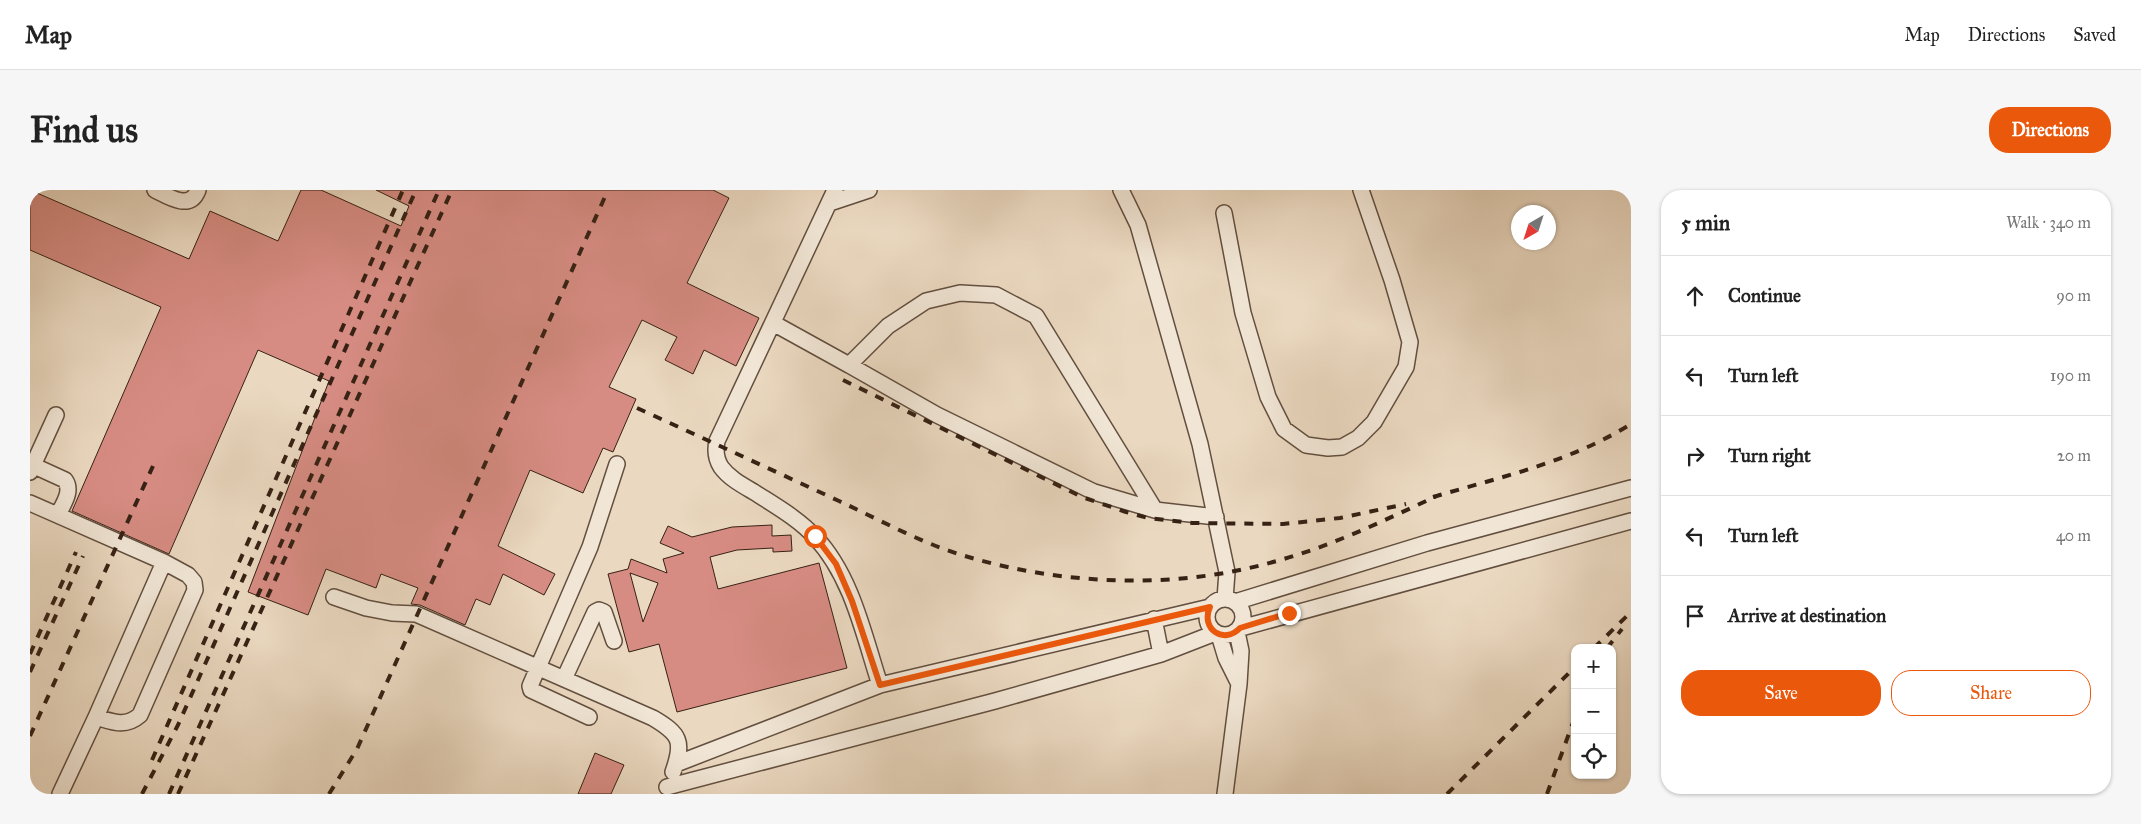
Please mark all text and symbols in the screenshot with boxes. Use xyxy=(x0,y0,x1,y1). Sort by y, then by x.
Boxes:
text: Map xyxy=(25,20,72,50)
text: Map xyxy=(1904,24,1940,46)
text: Directions xyxy=(1968,24,2045,46)
text: Saved xyxy=(2073,24,2116,46)
button: Directions xyxy=(1989,107,2111,153)
text: Find us xyxy=(30,109,138,152)
north arrow xyxy=(1511,205,1556,250)
text: 5 min xyxy=(1681,210,1730,236)
text: Walk · 340 m xyxy=(2006,213,2091,232)
icon: ahead xyxy=(1681,282,1709,310)
text: Continue xyxy=(1728,284,1801,307)
text: 90 m xyxy=(2056,286,2091,305)
icon: left xyxy=(1681,362,1709,390)
text: Turn left xyxy=(1728,364,1798,387)
text: 190 m xyxy=(2050,366,2091,385)
icon: right xyxy=(1681,442,1709,470)
text: Turn right xyxy=(1728,444,1811,467)
text: 20 m xyxy=(2057,446,2091,465)
icon: left xyxy=(1681,522,1709,550)
text: Turn left xyxy=(1728,524,1798,547)
route start xyxy=(804,525,827,548)
text: 40 m xyxy=(2056,526,2091,545)
route end xyxy=(1278,602,1301,625)
icon: arrive xyxy=(1681,602,1709,630)
text: Arrive at destination xyxy=(1728,604,1886,627)
map controls xyxy=(1571,644,1616,779)
button: + xyxy=(1571,644,1616,689)
button: Save xyxy=(1681,670,1881,716)
button: Share xyxy=(1891,670,2091,716)
button: − xyxy=(1571,689,1616,734)
button: locate xyxy=(1571,734,1616,779)

